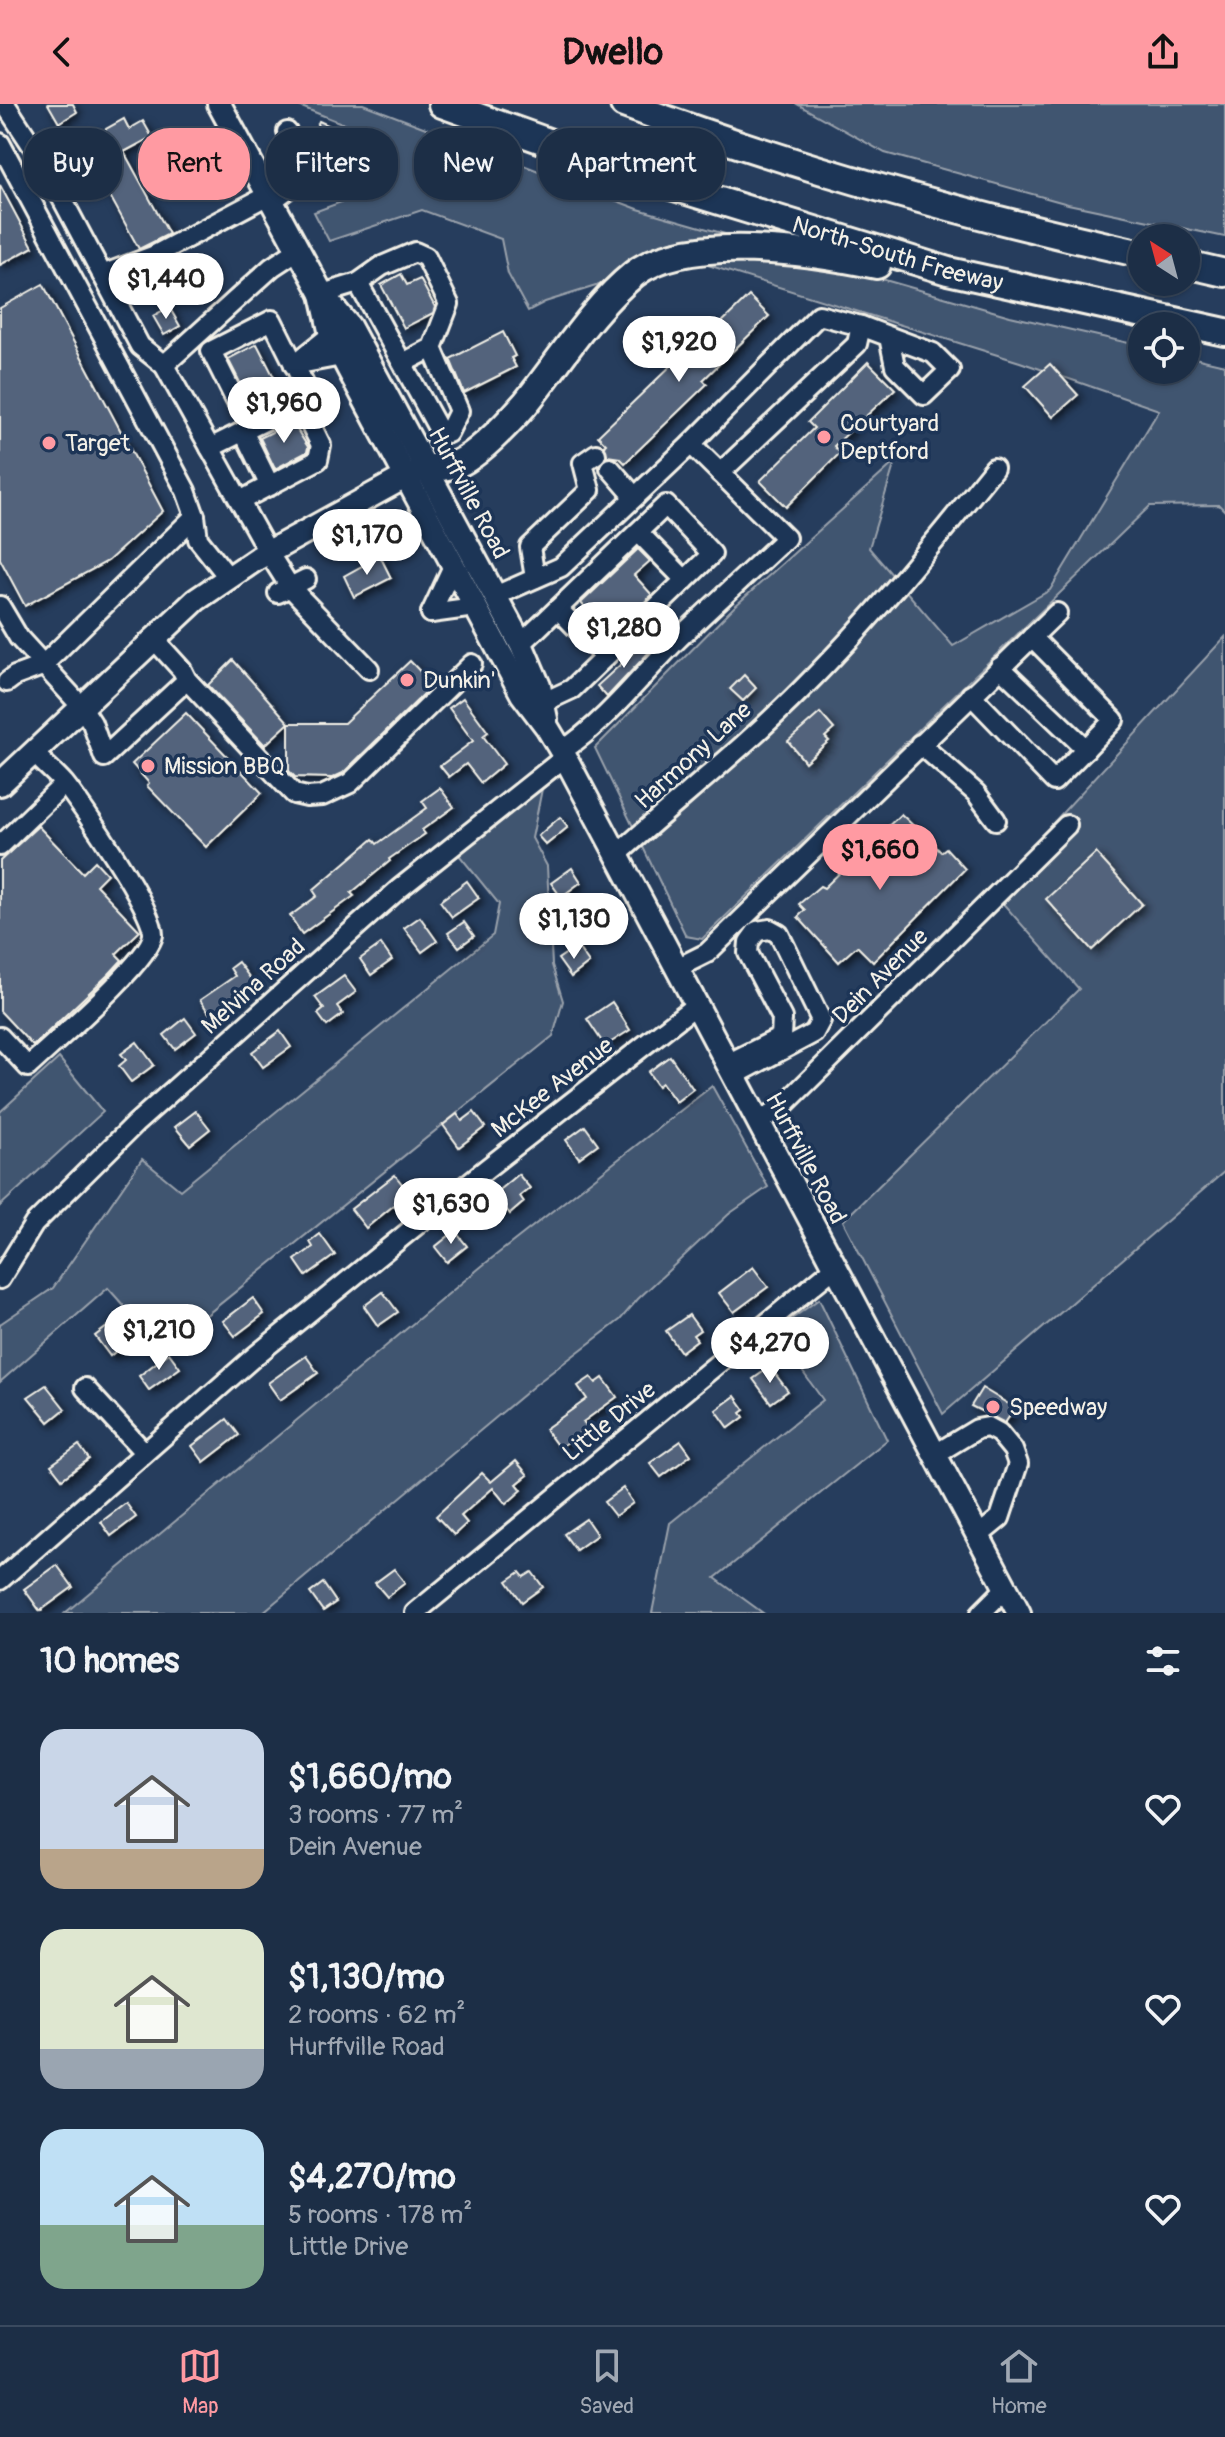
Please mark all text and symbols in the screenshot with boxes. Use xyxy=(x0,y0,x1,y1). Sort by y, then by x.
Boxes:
icon: back xyxy=(40,30,84,74)
text: Dwello xyxy=(562,30,663,75)
icon: share xyxy=(1141,30,1185,74)
chip: Buy xyxy=(24,128,122,200)
chip: Rent xyxy=(138,128,250,200)
chip: Filters xyxy=(266,128,398,200)
chip: New xyxy=(414,128,522,200)
chip: Apartment xyxy=(538,128,725,200)
street label: North-South Freeway xyxy=(789,210,1006,298)
north arrow xyxy=(1128,224,1200,296)
map controls xyxy=(1128,224,1200,384)
pin: $1,440 xyxy=(101,253,231,321)
text: $1,440 xyxy=(127,263,205,295)
button: locate xyxy=(1128,312,1200,384)
pin: $1,920 xyxy=(614,316,744,384)
text: $1,920 xyxy=(641,326,717,358)
pin: $1,960 xyxy=(219,377,349,445)
text: $1,960 xyxy=(245,387,323,419)
place label: Courtyard Deptford xyxy=(840,409,939,466)
street label: Hurffville Road xyxy=(422,423,515,564)
marker: Courtyard Deptford xyxy=(815,428,833,446)
place label: Target xyxy=(65,429,131,458)
marker: Target xyxy=(40,434,58,452)
pin: $1,170 xyxy=(302,509,432,577)
text: $1,170 xyxy=(331,519,403,551)
pin: $1,280 xyxy=(559,602,689,670)
text: $1,280 xyxy=(586,612,662,644)
place label: Dunkin' xyxy=(423,666,496,695)
marker: Dunkin' xyxy=(398,671,416,689)
street label: Harmony Lane xyxy=(629,695,758,815)
place label: Mission BBQ xyxy=(164,752,285,781)
marker: Mission BBQ xyxy=(139,757,157,775)
pin: $1,660 xyxy=(815,824,945,892)
text: $1,660 xyxy=(841,834,919,866)
pin: $1,130 xyxy=(509,893,639,961)
text: $1,130 xyxy=(537,903,611,935)
street label: Dein Avenue xyxy=(826,922,934,1030)
street label: Melvina Road xyxy=(196,932,311,1040)
street label: McKee Avenue xyxy=(486,1031,619,1144)
street label: Hurffville Road xyxy=(759,1088,852,1229)
pin: $1,630 xyxy=(386,1178,516,1246)
text: $1,630 xyxy=(412,1188,490,1220)
pin: $1,210 xyxy=(94,1304,224,1372)
text: $1,210 xyxy=(122,1314,196,1346)
pin: $4,270 xyxy=(705,1317,835,1385)
text: $4,270 xyxy=(729,1327,811,1359)
street label: Little Drive xyxy=(557,1375,662,1468)
place label: Speedway xyxy=(1009,1393,1107,1422)
marker: Speedway xyxy=(984,1398,1002,1416)
icon: filters xyxy=(1141,1639,1185,1683)
text: 10 homes xyxy=(40,1640,179,1683)
text: $1,660/mo xyxy=(288,1756,452,1799)
icon: home xyxy=(104,1761,200,1857)
icon: heart xyxy=(1141,1787,1185,1831)
text: 3 rooms · 77 m² xyxy=(288,1799,463,1831)
text: Dein Avenue xyxy=(288,1831,422,1863)
text: $1,130/mo xyxy=(288,1956,445,1999)
icon: home xyxy=(104,1961,200,2057)
icon: heart xyxy=(1141,1987,1185,2031)
text: 2 rooms · 62 m² xyxy=(288,1999,465,2031)
text: Hurffville Road xyxy=(288,2031,445,2063)
text: $4,270/mo xyxy=(288,2156,456,2199)
icon: home xyxy=(104,2161,200,2257)
icon: heart xyxy=(1141,2187,1185,2231)
text: 5 rooms · 178 m² xyxy=(288,2199,472,2231)
text: Little Drive xyxy=(288,2231,408,2263)
tab: Map xyxy=(178,2344,222,2420)
tab: Saved xyxy=(579,2344,634,2420)
tab: Home xyxy=(991,2344,1046,2420)

